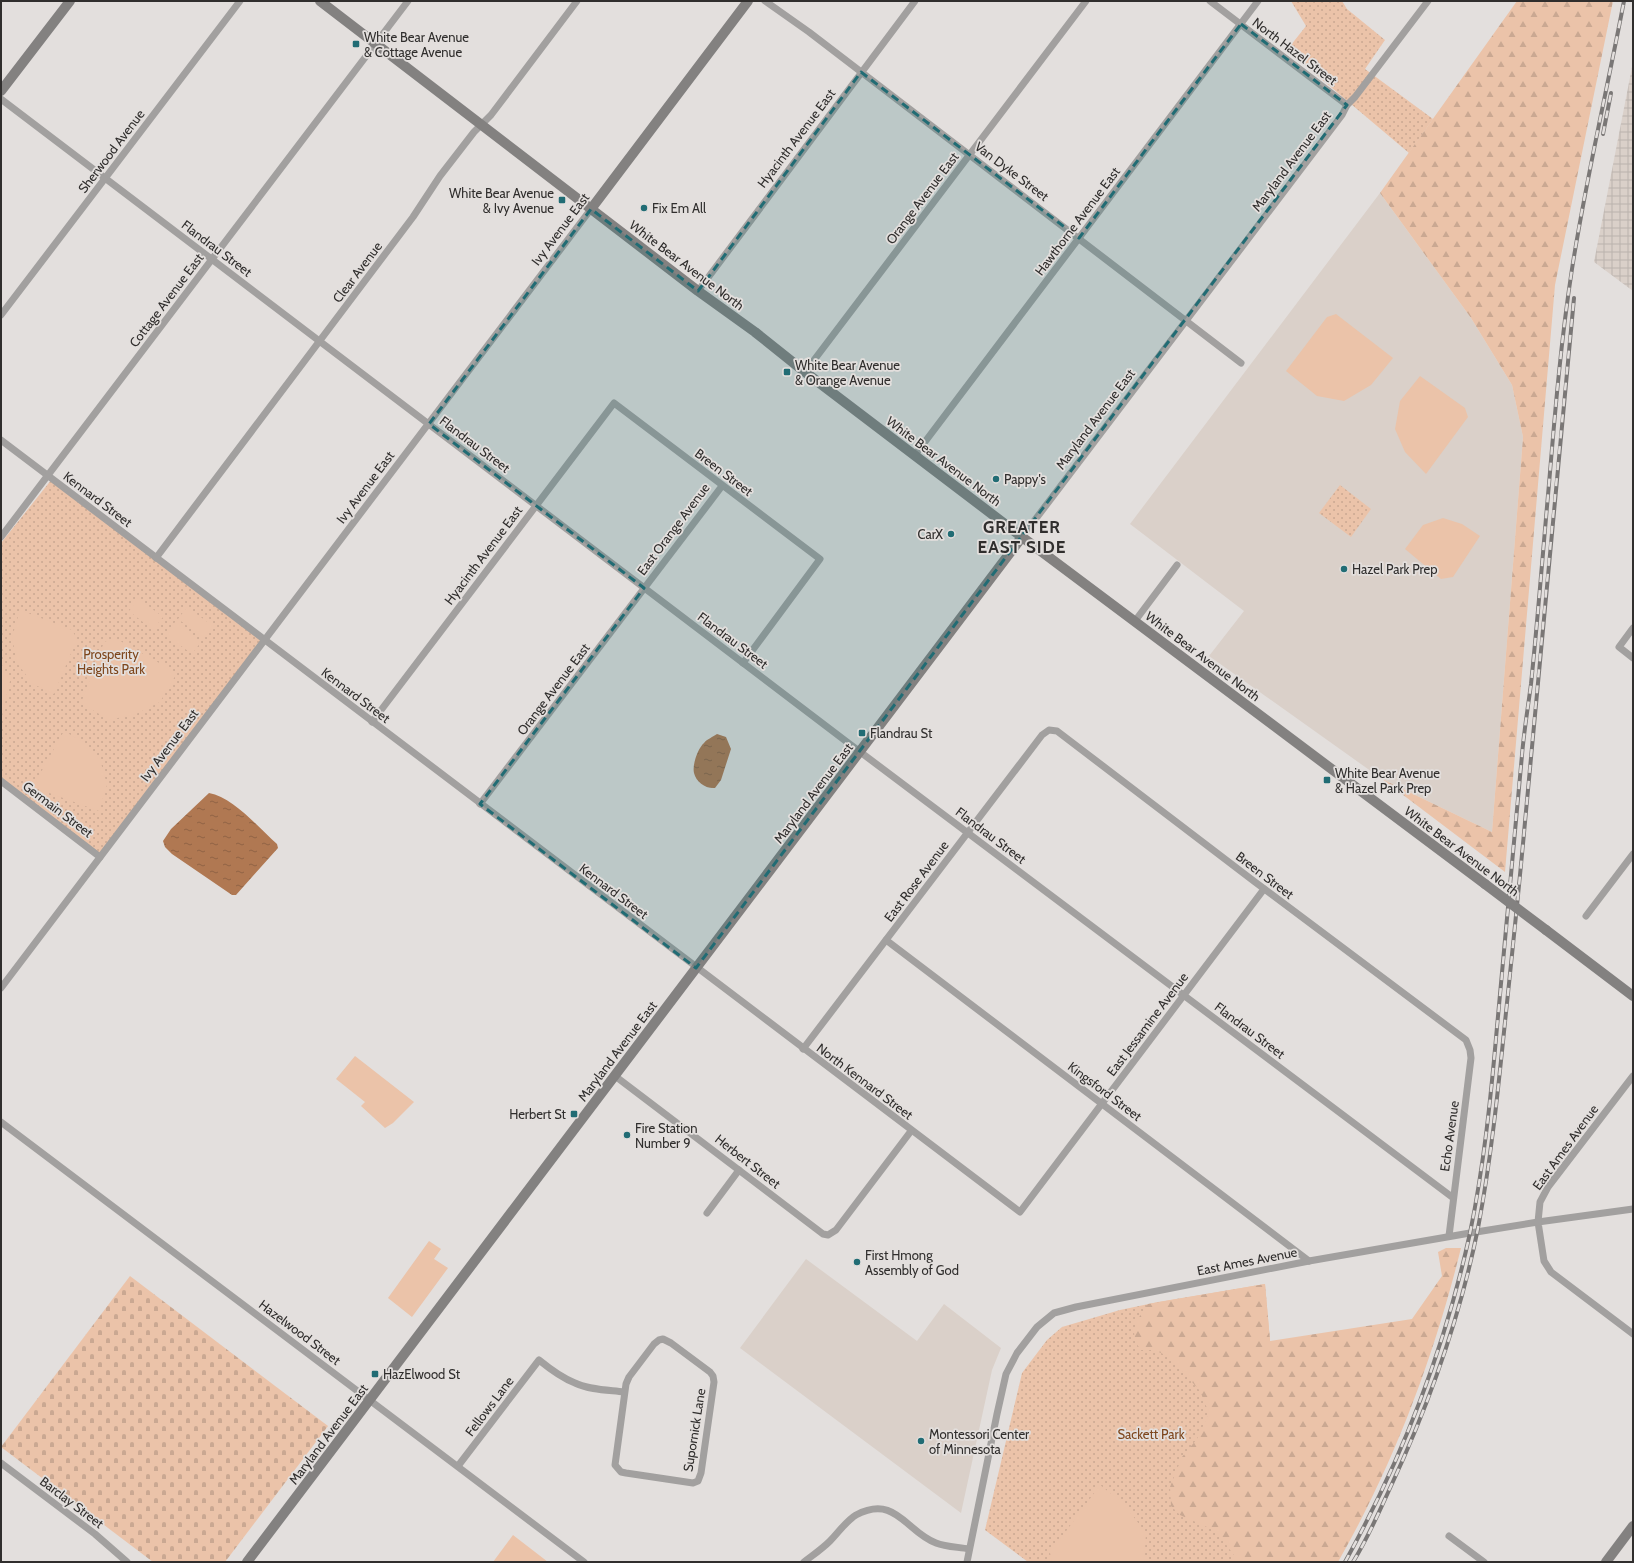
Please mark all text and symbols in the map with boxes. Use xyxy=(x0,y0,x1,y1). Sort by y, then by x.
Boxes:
street label: North Hazel Street xyxy=(1249,14,1341,88)
place label: White Bear Avenue & Cottage Avenue xyxy=(364,29,469,60)
marker: White Bear Avenue & Cottage Avenue xyxy=(351,39,361,49)
street label: Hyacinth Avenue East xyxy=(754,85,839,190)
street label: Sherwood Avenue xyxy=(74,106,148,196)
street label: Maryland Avenue East xyxy=(1248,107,1334,214)
street label: Van Dyke Street xyxy=(972,138,1053,204)
street label: Orange Avenue East xyxy=(882,148,962,247)
street label: Hawthorne Avenue East xyxy=(1031,163,1123,278)
place label: White Bear Avenue & Ivy Avenue xyxy=(449,185,554,216)
street label: Ivy Avenue East xyxy=(528,189,593,268)
marker: White Bear Avenue & Ivy Avenue xyxy=(557,195,567,205)
place label: Fix Em All xyxy=(652,200,706,216)
marker: Fix Em All xyxy=(639,203,649,213)
street label: Flandrau Street xyxy=(179,216,256,280)
street label: White Bear Avenue North xyxy=(626,217,748,313)
street label: Clear Avenue xyxy=(329,238,385,306)
street label: Cottage Avenue East xyxy=(126,249,207,350)
place label: White Bear Avenue & Orange Avenue xyxy=(795,357,900,388)
street label: Maryland Avenue East xyxy=(1052,365,1138,472)
marker: White Bear Avenue & Orange Avenue xyxy=(782,367,792,377)
street label: Flandrau Street xyxy=(437,412,514,476)
street label: White Bear Avenue North xyxy=(883,413,1005,509)
street label: Breen Street xyxy=(692,445,757,499)
street label: Ivy Avenue East xyxy=(333,447,398,526)
street label: Kennard Street xyxy=(61,468,136,530)
place label: Pappy's xyxy=(1004,471,1046,487)
marker: Pappy's xyxy=(991,474,1001,484)
street label: East Orange Avenue xyxy=(633,480,713,578)
street label: Hyacinth Avenue East xyxy=(441,502,526,607)
district label: GREATER EAST SIDE xyxy=(978,517,1066,557)
place label: CarX xyxy=(917,526,943,542)
marker: CarX xyxy=(946,529,956,539)
place label: Hazel Park Prep xyxy=(1352,561,1437,577)
marker: Hazel Park Prep xyxy=(1339,564,1349,574)
street label: Flandrau Street xyxy=(695,608,772,672)
street label: White Bear Avenue North xyxy=(1142,608,1264,704)
street label: Orange Avenue East xyxy=(513,639,593,738)
park label: Prosperity Heights Park xyxy=(77,646,145,677)
street label: Kennard Street xyxy=(319,664,394,726)
street label: Ivy Avenue East xyxy=(137,705,202,784)
place label: Flandrau St xyxy=(870,725,933,741)
marker: Flandrau St xyxy=(857,728,867,738)
street label: Maryland Avenue East xyxy=(770,739,856,846)
place label: White Bear Avenue & Hazel Park Prep xyxy=(1335,765,1440,796)
marker: White Bear Avenue & Hazel Park Prep xyxy=(1322,775,1332,785)
street label: Germain Street xyxy=(20,778,97,841)
street label: Flandrau Street xyxy=(953,803,1030,867)
street label: White Bear Avenue North xyxy=(1401,803,1523,899)
street label: East Rose Avenue xyxy=(880,837,952,925)
street label: Breen Street xyxy=(1233,848,1298,902)
street label: Kennard Street xyxy=(577,860,652,922)
street label: East Jessamine Avenue xyxy=(1103,969,1191,1079)
street label: Maryland Avenue East xyxy=(574,997,660,1104)
street label: Flandrau Street xyxy=(1212,998,1289,1062)
street label: North Kennard Street xyxy=(814,1040,917,1123)
street label: Kingsford Street xyxy=(1065,1058,1146,1124)
street label: Echo Avenue xyxy=(1436,1099,1462,1172)
street label: East Ames Avenue xyxy=(1529,1101,1602,1193)
place label: Herbert St xyxy=(509,1106,567,1122)
marker: Herbert St xyxy=(569,1109,579,1119)
place label: Fire Station Number 9 xyxy=(635,1120,697,1151)
marker: Fire Station Number 9 xyxy=(622,1130,632,1140)
street label: Herbert Street xyxy=(712,1131,784,1192)
street label: East Ames Avenue xyxy=(1196,1243,1299,1279)
place label: First Hmong Assembly of God xyxy=(865,1247,959,1278)
marker: First Hmong Assembly of God xyxy=(852,1257,862,1267)
street label: Hazelwood Street xyxy=(256,1296,344,1368)
place label: HazElwood St xyxy=(383,1366,461,1382)
marker: HazElwood St xyxy=(370,1369,380,1379)
street label: Fellows Lane xyxy=(461,1373,517,1439)
street label: Maryland Avenue East xyxy=(285,1380,371,1487)
street label: Supornick Lane xyxy=(680,1387,709,1473)
place label: Montessori Center of Minnesota xyxy=(929,1426,1030,1457)
park label: Sackett Park xyxy=(1117,1426,1185,1442)
marker: Montessori Center of Minnesota xyxy=(916,1436,926,1446)
street label: Barclay Street xyxy=(37,1473,108,1532)

